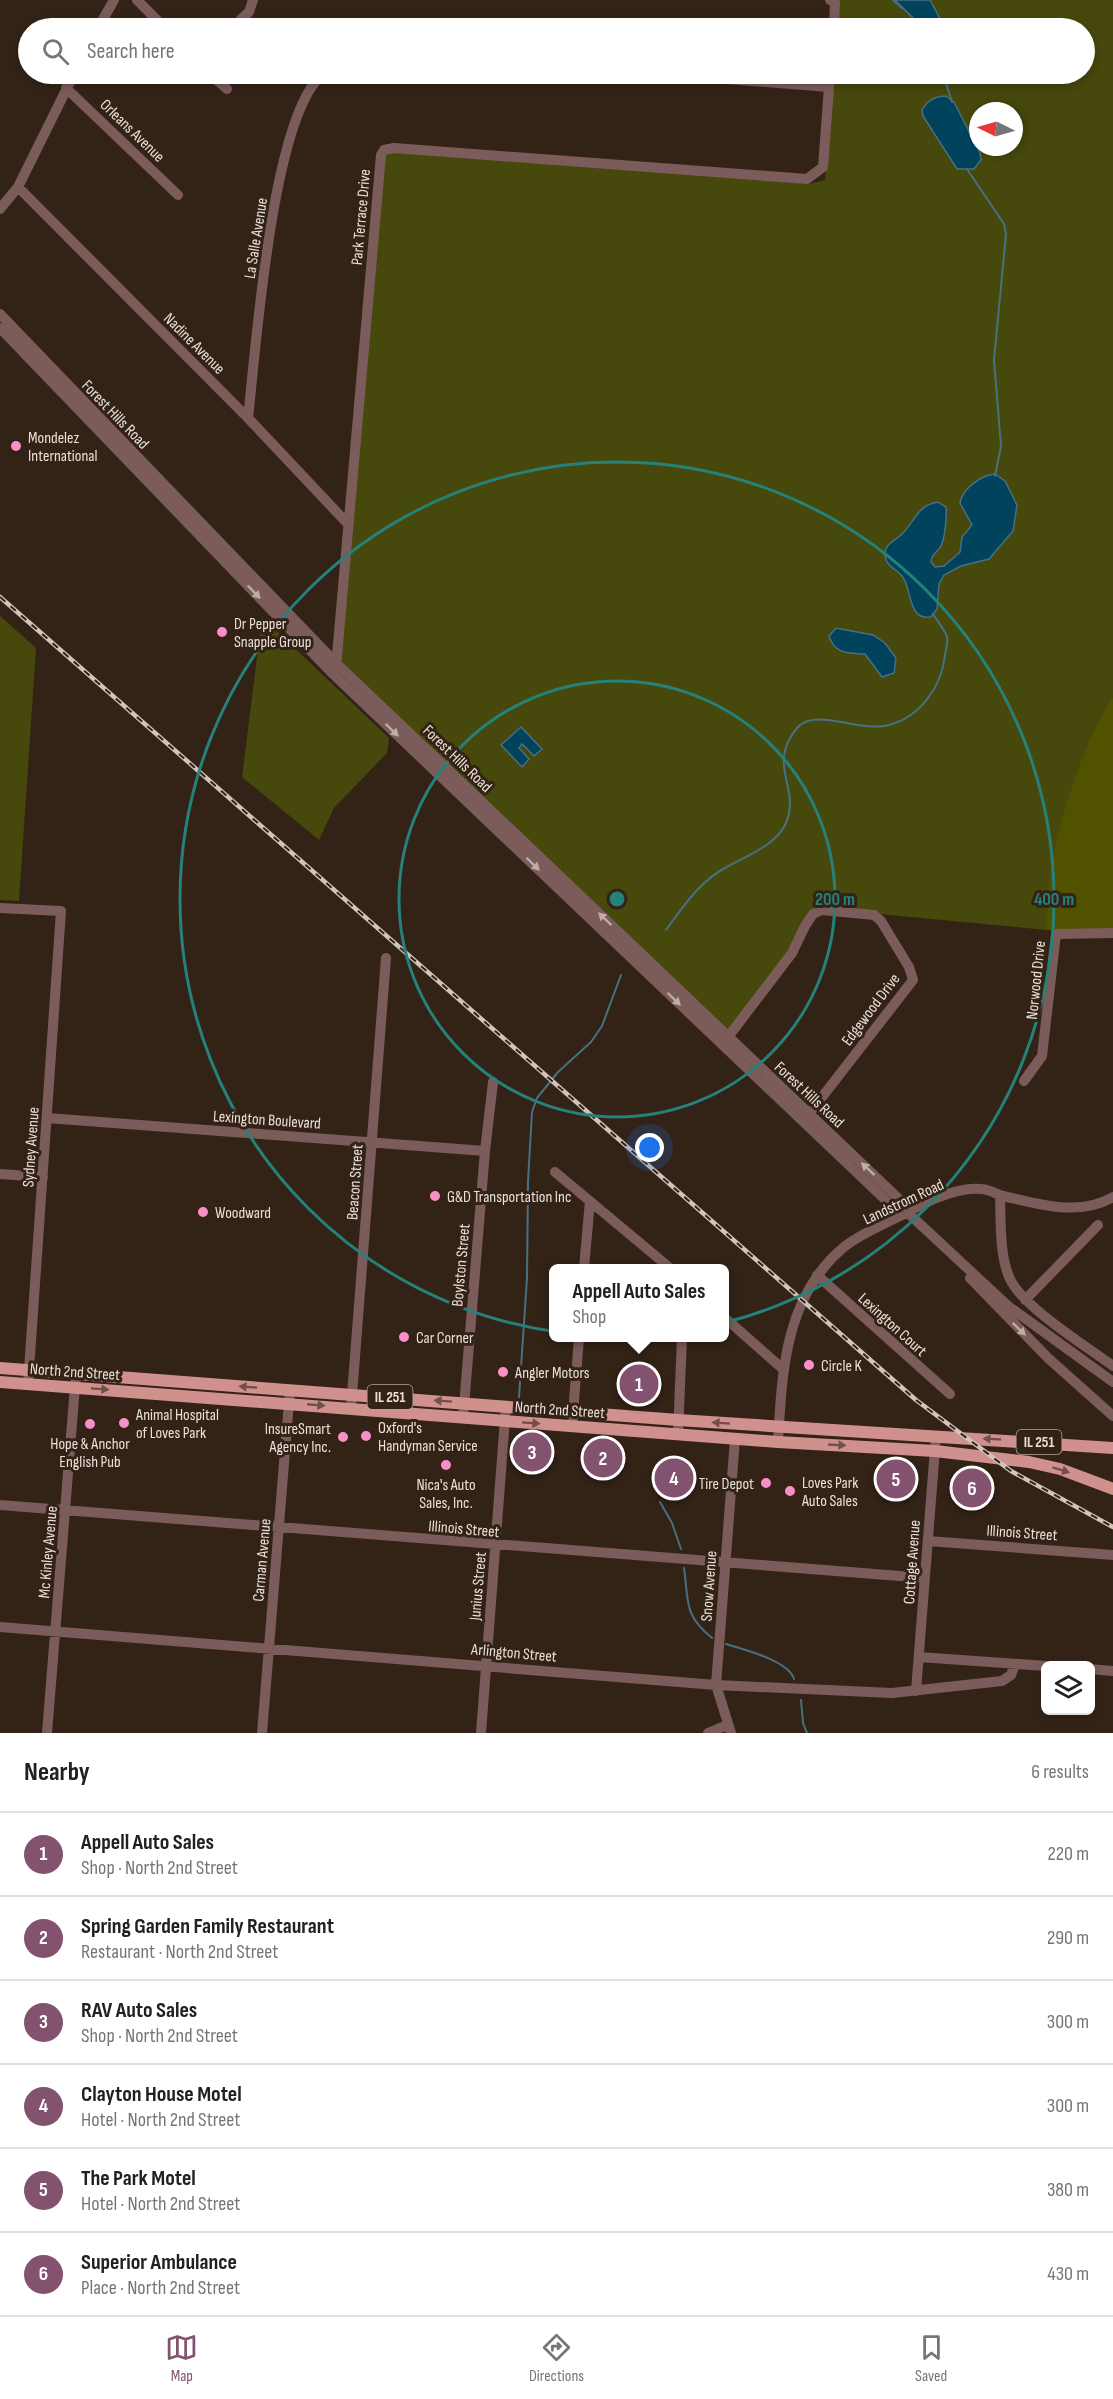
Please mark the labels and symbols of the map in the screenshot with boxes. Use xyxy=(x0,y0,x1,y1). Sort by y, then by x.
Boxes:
street label: Orleans Avenue xyxy=(96,96,168,167)
north arrow xyxy=(969,102,1023,156)
street label: Park Terrace Drive xyxy=(348,168,375,266)
street label: La Salle Avenue xyxy=(241,196,272,280)
street label: Nadine Avenue xyxy=(159,309,229,379)
street label: Forest Hills Road xyxy=(77,377,152,453)
place label: Mondelez International xyxy=(28,429,97,466)
marker: Mondelez International xyxy=(9,439,23,453)
one-way arrow xyxy=(247,585,261,600)
place label: Dr Pepper Snapple Group xyxy=(234,615,311,652)
marker: Dr Pepper Snapple Group xyxy=(215,625,229,639)
street label: Forest Hills Road xyxy=(419,722,495,797)
one-way arrow xyxy=(384,723,399,736)
one-way arrow xyxy=(526,857,541,871)
centre of rings xyxy=(607,889,627,909)
text: 200 m xyxy=(815,889,855,910)
text: 400 m xyxy=(1034,889,1074,910)
one-way arrow xyxy=(597,912,612,926)
street label: Norwood Drive xyxy=(1023,940,1050,1020)
street label: Edgewood Drive xyxy=(838,970,904,1050)
one-way arrow xyxy=(667,992,682,1006)
street label: Forest Hills Road xyxy=(770,1058,848,1132)
street label: Sydney Avenue xyxy=(19,1106,44,1188)
street label: Lexington Boulevard xyxy=(212,1107,321,1134)
your location xyxy=(635,1133,664,1162)
street label: Beacon Street xyxy=(343,1143,368,1221)
one-way arrow xyxy=(861,1163,876,1176)
street label: Landstrom Road xyxy=(860,1175,947,1229)
place label: G&D Transportation Inc xyxy=(447,1188,571,1207)
marker: G&D Transportation Inc xyxy=(428,1189,442,1203)
place label: Woodward xyxy=(215,1204,271,1223)
marker: Woodward xyxy=(196,1205,210,1219)
street label: Boylston Street xyxy=(448,1223,475,1307)
street label: Lexington Court xyxy=(854,1289,930,1361)
one-way arrow xyxy=(1011,1322,1026,1336)
place label: Car Corner xyxy=(416,1329,474,1348)
marker: Car Corner xyxy=(397,1330,411,1344)
place label: Circle K xyxy=(821,1357,862,1376)
marker: Circle K xyxy=(802,1358,816,1372)
street label: North 2nd Street xyxy=(29,1360,121,1385)
pin: 1 xyxy=(620,1362,658,1406)
place label: Angler Motors xyxy=(514,1364,590,1383)
marker: Angler Motors xyxy=(496,1365,510,1379)
one-way arrow xyxy=(238,1382,257,1392)
one-way arrow xyxy=(91,1384,110,1394)
road number: IL 251 xyxy=(368,1385,412,1409)
one-way arrow xyxy=(433,1396,452,1406)
street label: North 2nd Street xyxy=(514,1398,606,1423)
one-way arrow xyxy=(306,1401,325,1410)
place label: Animal Hospital of Loves Park xyxy=(135,1406,219,1443)
marker: Animal Hospital of Loves Park xyxy=(117,1416,131,1430)
marker: Hope & Anchor English Pub xyxy=(83,1417,97,1431)
one-way arrow xyxy=(521,1418,540,1428)
one-way arrow xyxy=(711,1418,730,1428)
place label: Oxford's Handyman Service xyxy=(378,1419,478,1456)
place label: InsureSmart Agency Inc. xyxy=(265,1420,331,1457)
marker: Oxford's Handyman Service xyxy=(359,1429,373,1443)
marker: InsureSmart Agency Inc. xyxy=(336,1430,350,1444)
pin: 3 xyxy=(512,1430,552,1474)
road number: IL 251 xyxy=(1016,1430,1062,1454)
one-way arrow xyxy=(982,1434,1001,1444)
place label: Hope & Anchor English Pub xyxy=(50,1435,130,1472)
pin: 2 xyxy=(584,1436,622,1480)
one-way arrow xyxy=(827,1441,846,1450)
pin: 4 xyxy=(654,1456,694,1500)
pin: 5 xyxy=(876,1456,916,1502)
marker: Nica's Auto Sales, Inc. xyxy=(439,1458,453,1472)
pin: 6 xyxy=(952,1466,992,1510)
one-way arrow xyxy=(1052,1466,1070,1475)
place label: Loves Park Auto Sales xyxy=(801,1474,858,1511)
place label: Tire Depot xyxy=(699,1475,754,1494)
place label: Nica's Auto Sales, Inc. xyxy=(416,1476,476,1513)
marker: Tire Depot xyxy=(759,1476,773,1490)
marker: Loves Park Auto Sales xyxy=(783,1484,797,1498)
street label: Mc Kinley Avenue xyxy=(35,1505,62,1599)
street label: Illinois Street xyxy=(428,1517,500,1542)
street label: Carman Avenue xyxy=(249,1518,276,1602)
street label: Cottage Avenue xyxy=(900,1519,925,1605)
street label: Illinois Street xyxy=(986,1522,1058,1545)
street label: Snow Avenue xyxy=(698,1550,721,1622)
street label: Junius Street xyxy=(466,1551,491,1622)
street label: Arlington Street xyxy=(469,1640,558,1667)

